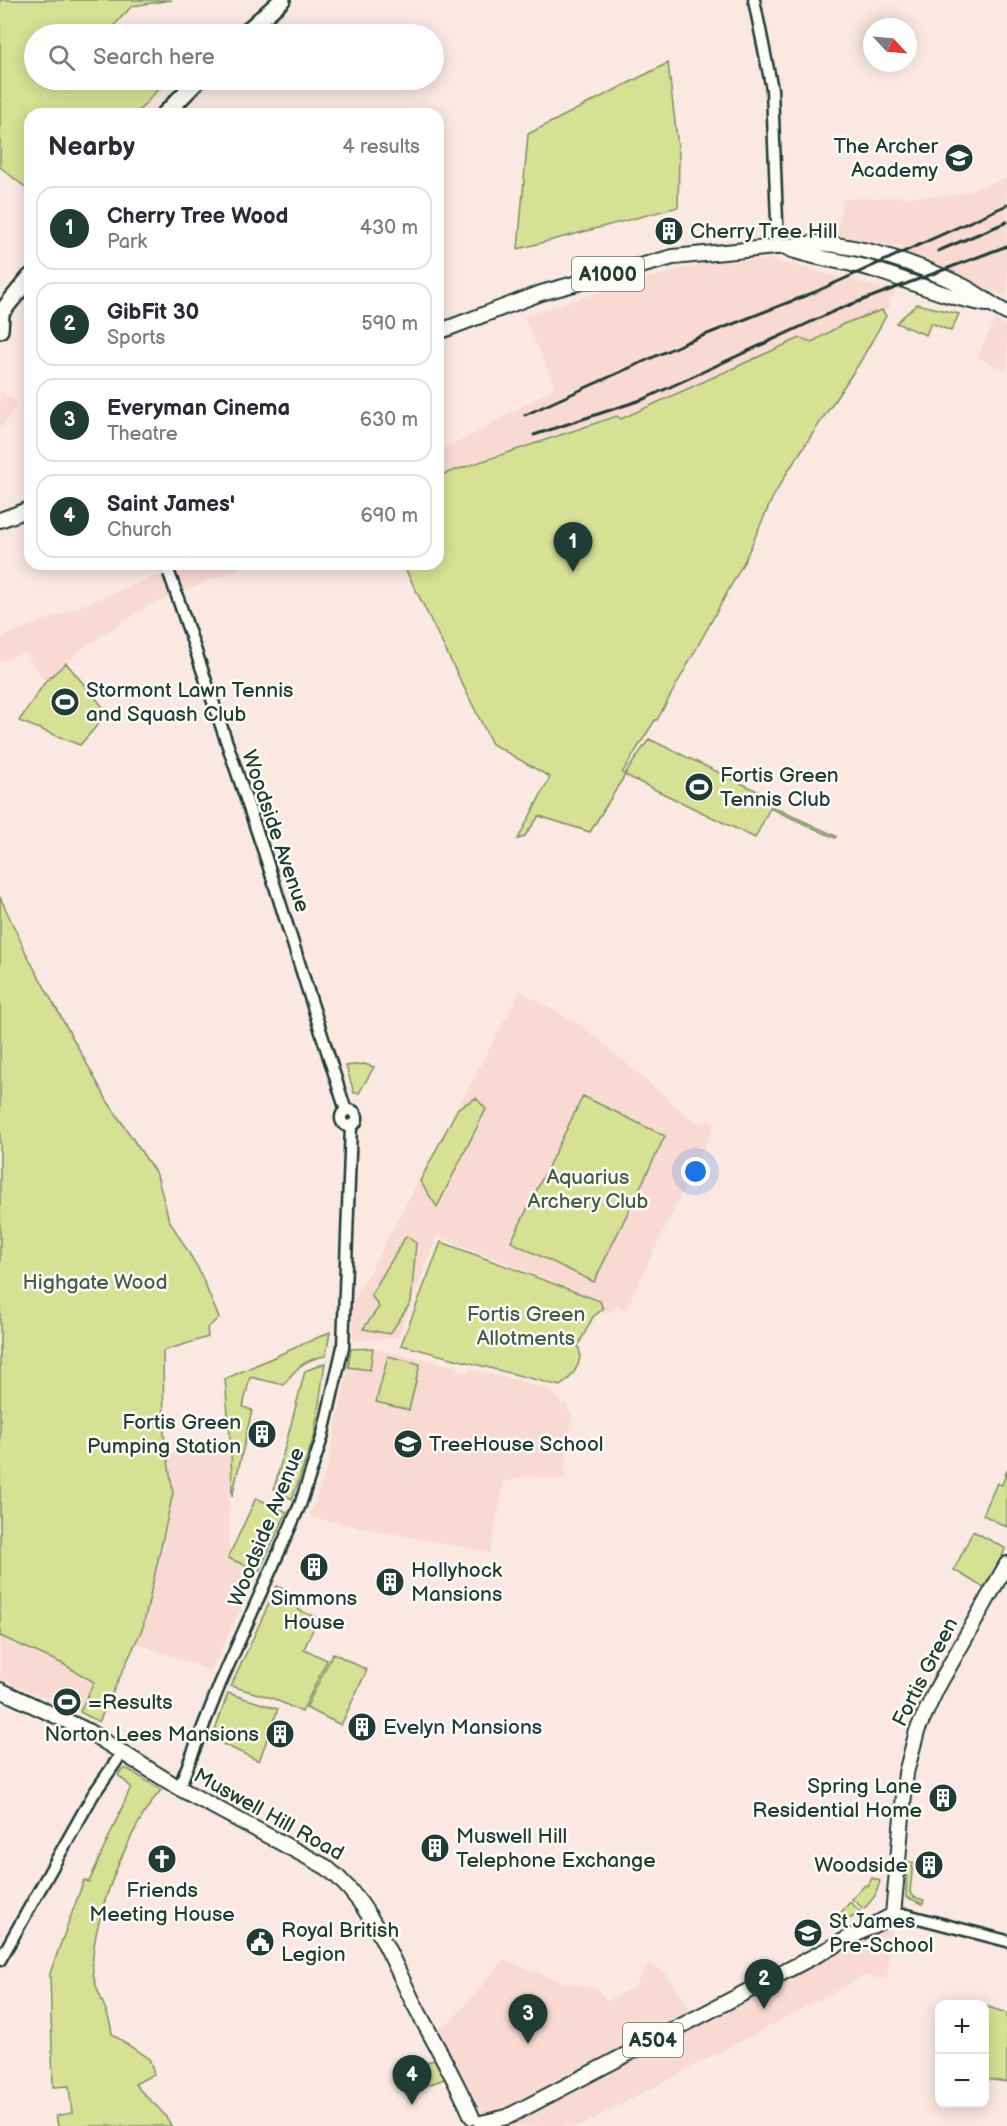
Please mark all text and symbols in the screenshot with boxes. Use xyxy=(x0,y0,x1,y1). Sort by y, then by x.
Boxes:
north arrow xyxy=(863,18,917,72)
search box xyxy=(24,24,444,90)
icon: search xyxy=(45,41,78,74)
text: Search here xyxy=(93,44,215,71)
text: Nearby xyxy=(48,132,135,163)
place label: The Archer Academy xyxy=(833,134,938,183)
text: 4 results xyxy=(342,135,420,159)
school or university icon: The Archer Academy xyxy=(943,142,975,174)
text: Cherry Tree Wood xyxy=(107,203,288,230)
building icon: Cherry Tree Hill xyxy=(653,215,685,247)
text: 1 xyxy=(65,216,74,240)
text: 430 m xyxy=(360,216,418,240)
place label: Cherry Tree Hill xyxy=(690,219,837,244)
text: Park xyxy=(107,230,147,254)
road number: A1000 xyxy=(572,257,644,291)
text: GibFit 30 xyxy=(107,299,199,326)
text: 2 xyxy=(64,312,75,336)
text: 590 m xyxy=(361,312,418,336)
text: Sports xyxy=(107,326,165,350)
text: Everyman Cinema xyxy=(107,395,290,422)
text: 3 xyxy=(64,408,75,432)
text: 630 m xyxy=(360,408,418,432)
text: Theatre xyxy=(107,422,178,446)
text: Saint James' xyxy=(107,491,235,518)
text: 4 xyxy=(64,504,75,528)
text: 690 m xyxy=(361,504,418,528)
text: Church xyxy=(107,518,172,542)
pin: 1 xyxy=(554,522,592,572)
place label: Stormont Lawn Tennis and Squash Club xyxy=(86,678,293,727)
sports icon: Stormont Lawn Tennis and Squash Club xyxy=(49,686,81,718)
street label: Woodside Avenue xyxy=(236,747,315,916)
place label: Fortis Green Tennis Club xyxy=(720,763,839,812)
sports icon: Fortis Green Tennis Club xyxy=(683,771,715,803)
your location xyxy=(681,1157,710,1186)
park label: Aquarius Archery Club xyxy=(528,1165,649,1214)
park label: Highgate Wood xyxy=(23,1270,167,1295)
park label: Fortis Green Allotments xyxy=(467,1302,585,1351)
place label: Fortis Green Pumping Station xyxy=(87,1410,241,1459)
building icon: Fortis Green Pumping Station xyxy=(246,1418,278,1450)
school or university icon: TreeHouse School xyxy=(392,1428,424,1460)
place label: TreeHouse School xyxy=(429,1432,604,1457)
street label: Woodside Avenue xyxy=(223,1444,310,1611)
building icon: Simmons House xyxy=(298,1551,330,1583)
place label: Hollyhock Mansions xyxy=(411,1558,503,1607)
building icon: Hollyhock Mansions xyxy=(374,1566,406,1598)
place label: Simmons House xyxy=(271,1586,357,1635)
street label: Fortis Green xyxy=(887,1614,964,1731)
sports icon: =Results xyxy=(51,1686,83,1718)
place label: =Results xyxy=(88,1690,173,1715)
building icon: Evelyn Mansions xyxy=(346,1711,378,1743)
place label: Evelyn Mansions xyxy=(383,1715,542,1740)
building icon: Norton Lees Mansions xyxy=(264,1718,296,1750)
place label: Norton Lees Mansions xyxy=(44,1722,259,1747)
street label: Muswell Hill Road xyxy=(189,1763,348,1866)
place label: Spring Lane Residential Home xyxy=(752,1774,922,1823)
building icon: Spring Lane Residential Home xyxy=(927,1782,959,1814)
place label: Muswell Hill Telephone Exchange xyxy=(456,1824,656,1873)
building icon: Muswell Hill Telephone Exchange xyxy=(419,1832,451,1864)
church icon: Friends Meeting House xyxy=(146,1843,178,1875)
building icon: Woodside xyxy=(913,1849,945,1881)
place label: Woodside xyxy=(814,1853,908,1878)
place label: Friends Meeting House xyxy=(89,1878,235,1927)
place label: St James Pre-School xyxy=(829,1909,934,1958)
school or university icon: St James Pre-School xyxy=(792,1917,824,1949)
place label: Royal British Legion xyxy=(281,1918,399,1967)
public building icon: Royal British Legion xyxy=(244,1926,276,1958)
pin: 2 xyxy=(744,1960,783,2009)
pin: 3 xyxy=(508,1994,548,2044)
map controls xyxy=(935,2000,989,2108)
button: + xyxy=(935,2000,989,2054)
road number: A504 xyxy=(623,2023,683,2057)
button: − xyxy=(935,2054,989,2108)
pin: 4 xyxy=(392,2056,432,2105)

